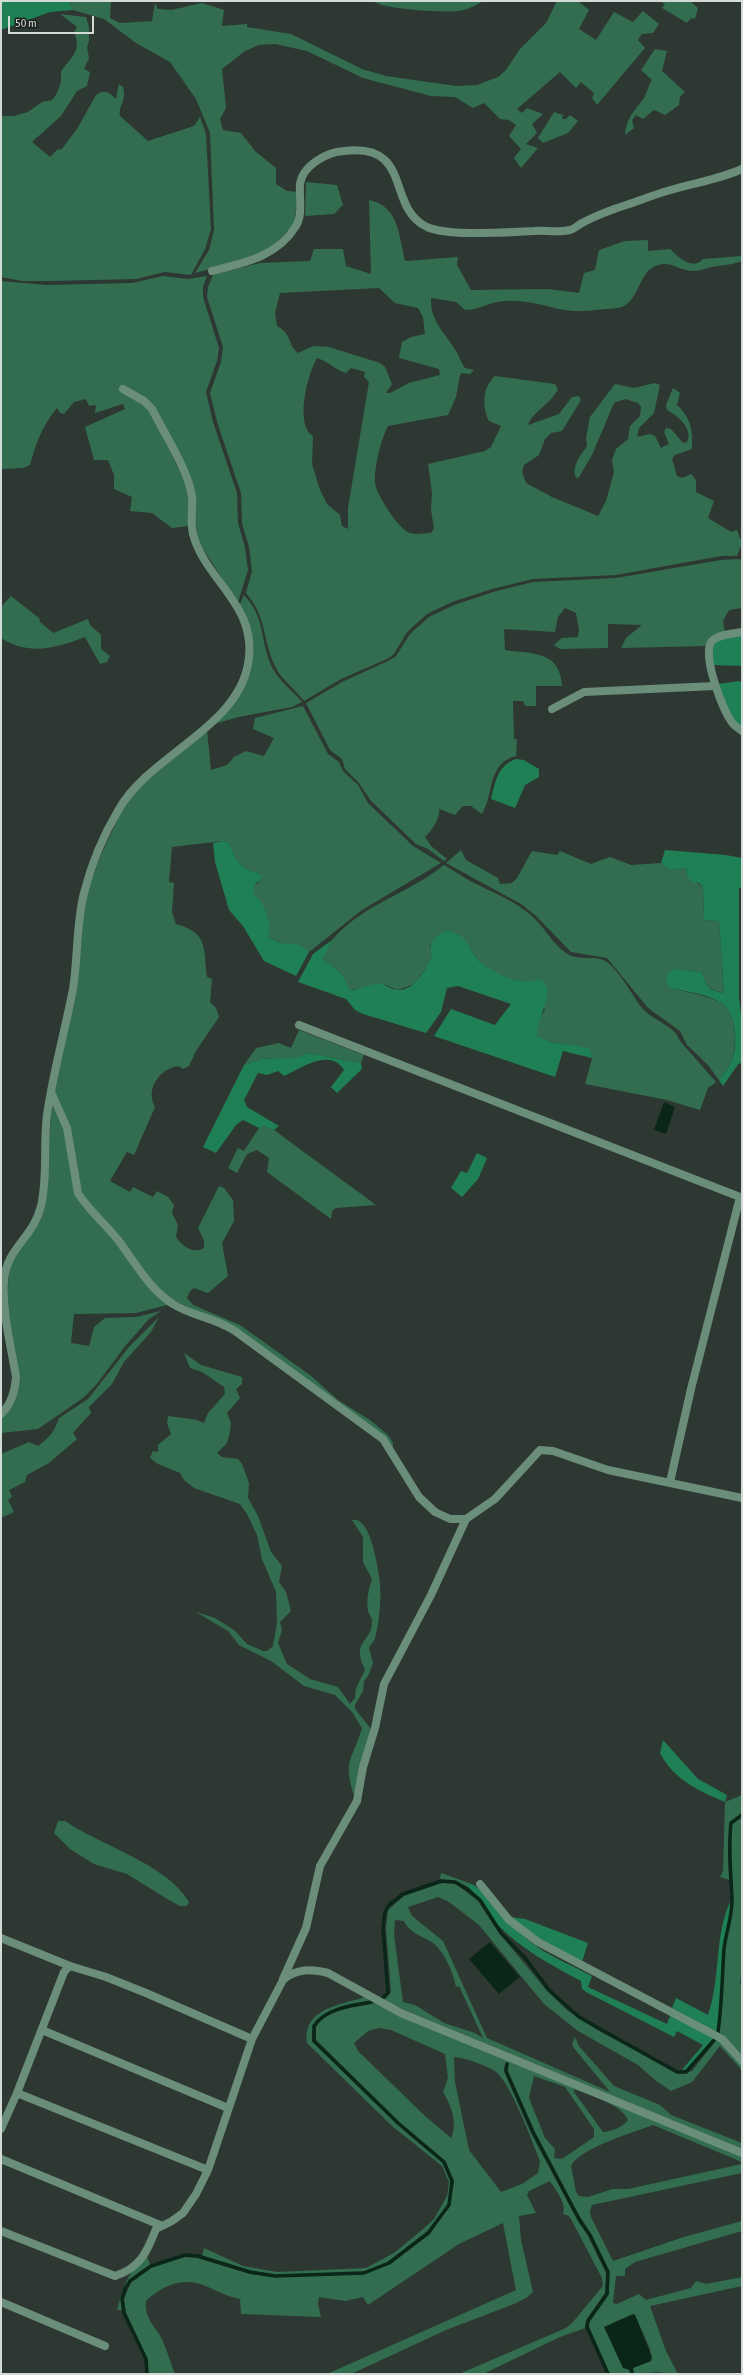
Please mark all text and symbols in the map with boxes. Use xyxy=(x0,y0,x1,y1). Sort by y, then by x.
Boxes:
scale bar xyxy=(10,8,96,34)
text: 50 m xyxy=(15,16,37,30)

